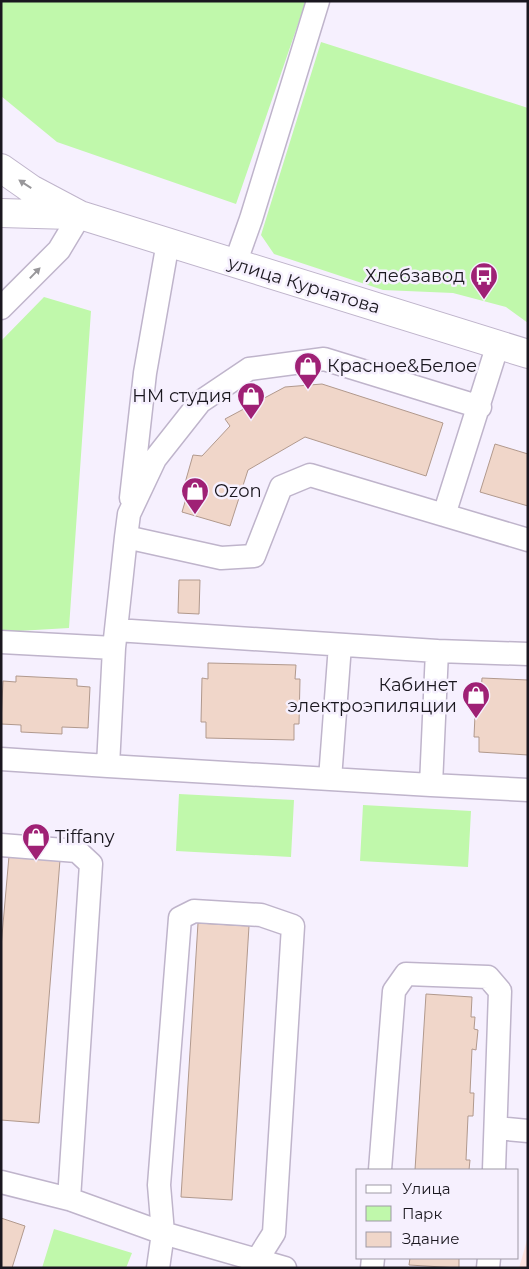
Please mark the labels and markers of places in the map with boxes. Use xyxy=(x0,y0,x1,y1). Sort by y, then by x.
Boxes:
bus stop icon: Хлебзавод xyxy=(469,261,499,300)
place label: Хлебзавод xyxy=(365,265,465,287)
shop icon: Красное&Белое xyxy=(293,351,323,390)
place label: Красное&Белое xyxy=(327,355,477,377)
shop icon: HM студия xyxy=(236,381,266,420)
place label: HM студия xyxy=(132,385,232,407)
shop icon: Ozon xyxy=(180,476,210,515)
place label: Ozon xyxy=(214,480,262,502)
place label: Кабинет электроэпиляции xyxy=(288,674,457,717)
shop icon: Кабинет электроэпиляции xyxy=(461,680,491,719)
shop icon: Tiffany xyxy=(21,822,51,861)
place label: Tiffany xyxy=(55,826,115,848)

